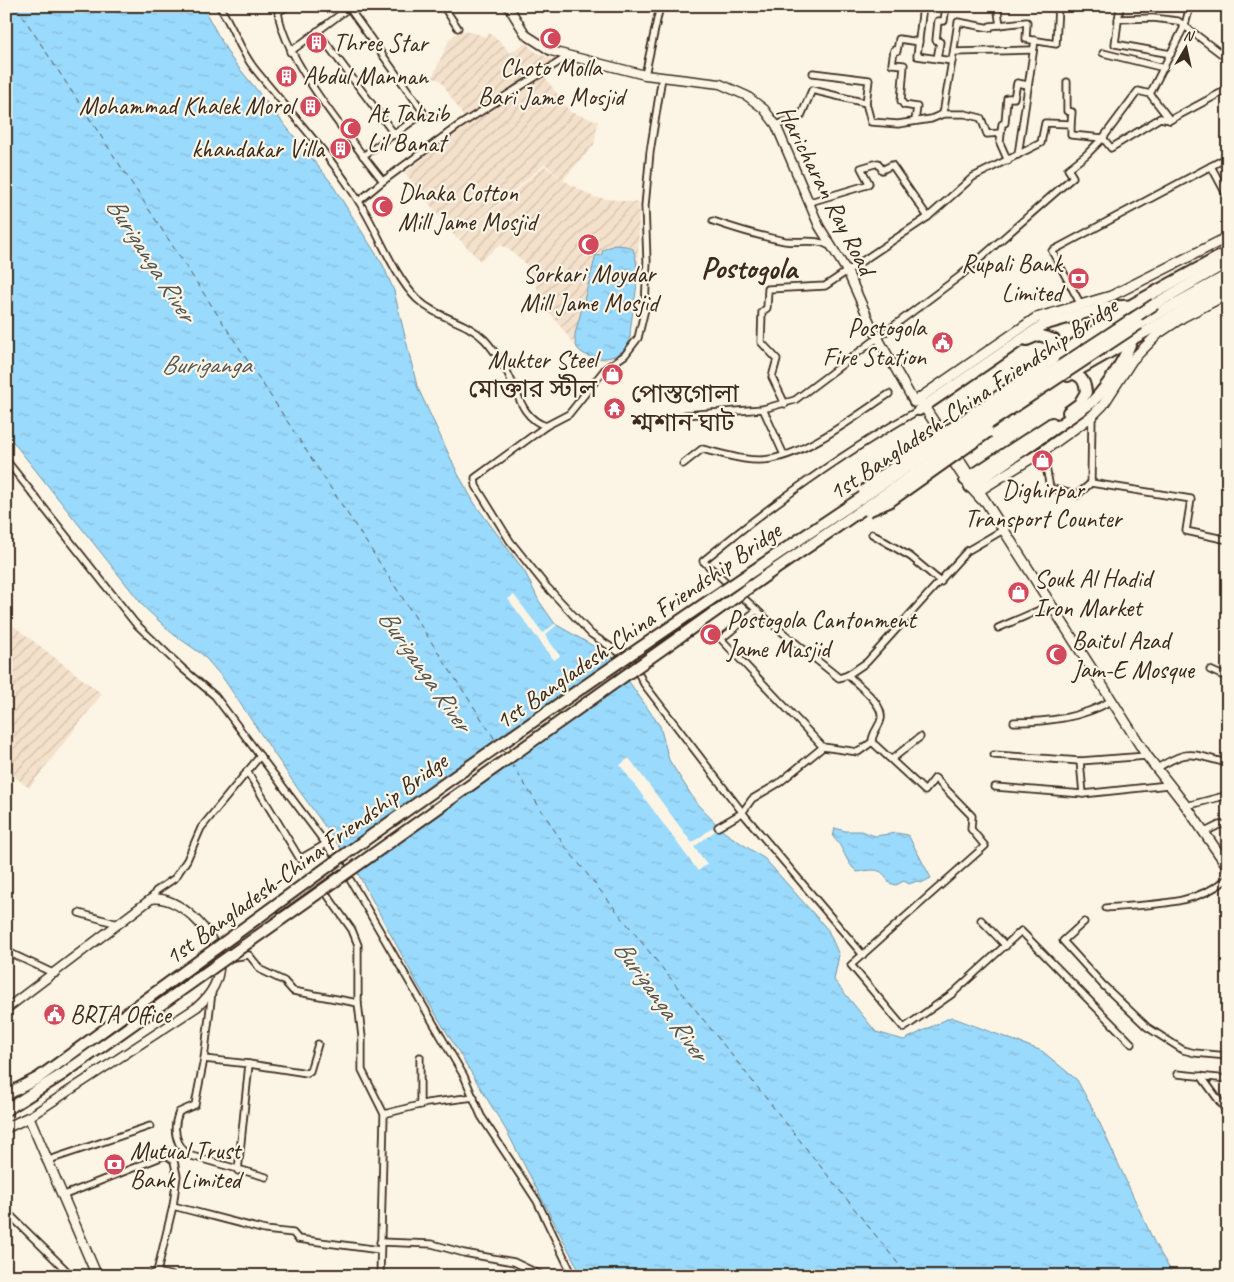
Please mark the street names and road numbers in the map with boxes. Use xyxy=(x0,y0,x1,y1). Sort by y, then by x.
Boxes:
street label: Haricharan Ray Road xyxy=(770,100,884,284)
street label: 1st Bangladesh-China Friendship Bridge xyxy=(822,289,1125,508)
street label: 1st Bangladesh-China Friendship Bridge xyxy=(489,514,789,737)
street label: 1st Bangladesh-China Friendship Bridge xyxy=(158,744,455,972)

